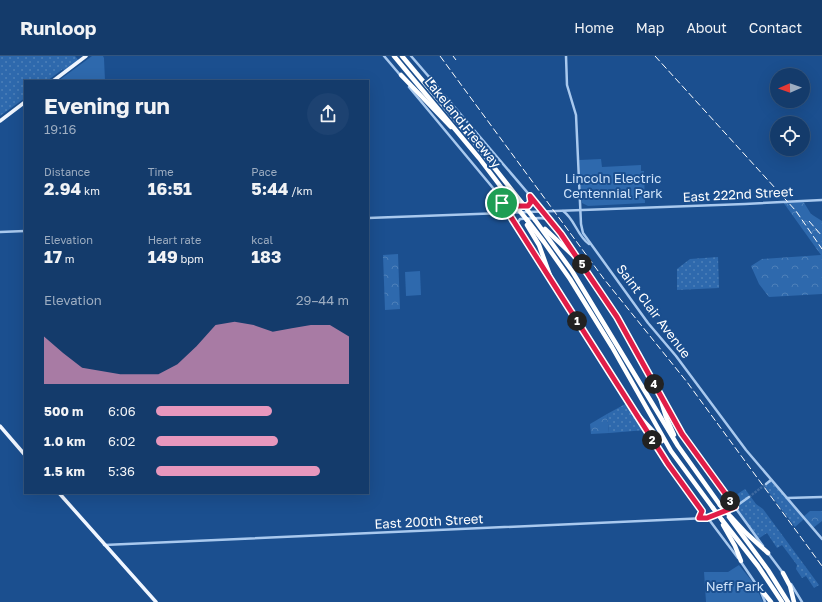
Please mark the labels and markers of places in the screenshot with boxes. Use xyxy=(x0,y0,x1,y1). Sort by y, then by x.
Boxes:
pin xyxy=(485,186,519,220)
pin: 5 xyxy=(572,254,592,274)
pin: 1 xyxy=(567,311,587,331)
pin: 4 xyxy=(644,374,664,394)
pin: 2 xyxy=(642,430,662,450)
pin: 3 xyxy=(720,491,740,511)

